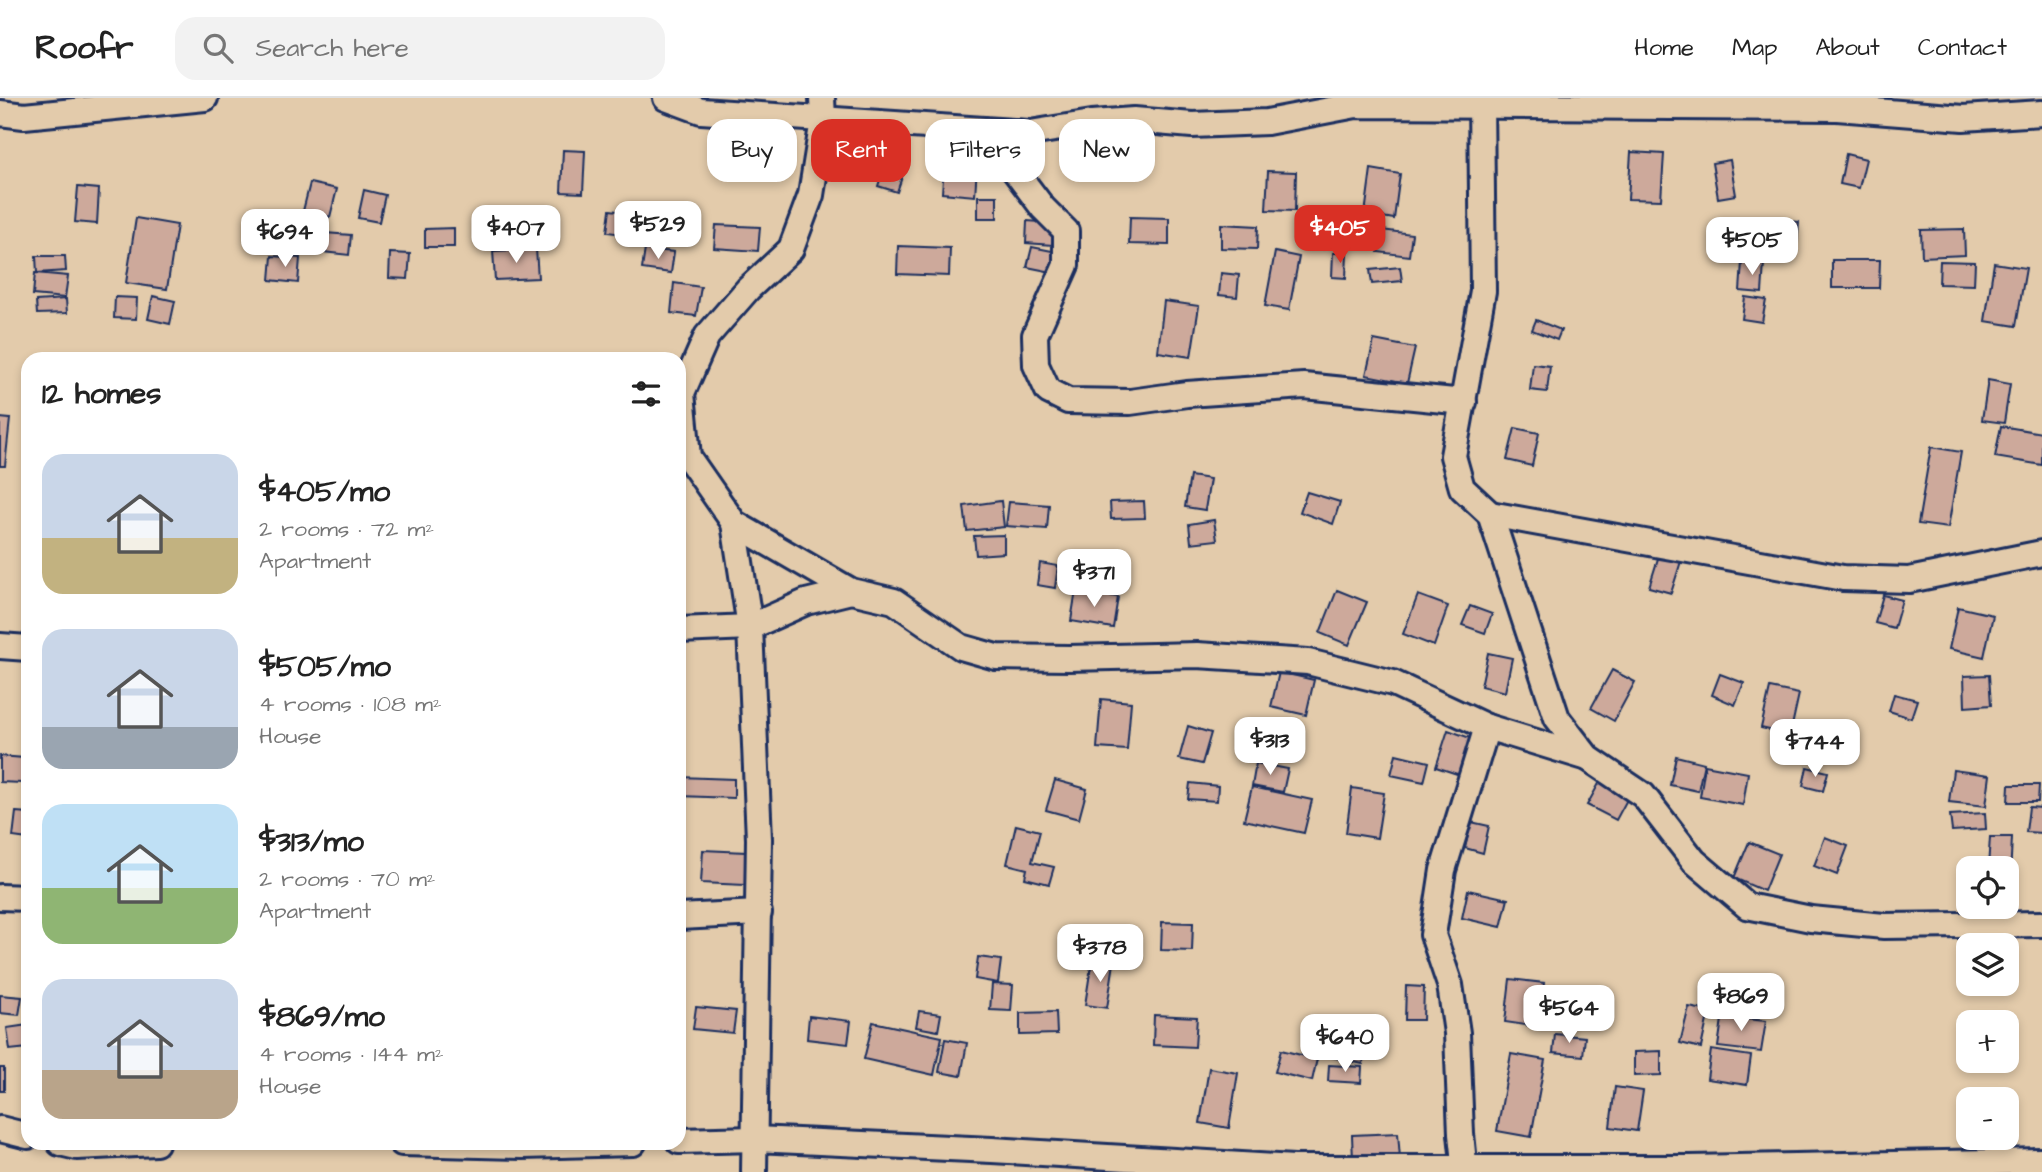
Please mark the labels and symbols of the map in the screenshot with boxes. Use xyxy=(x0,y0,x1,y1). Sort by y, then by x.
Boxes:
pin: $529 xyxy=(617,202,699,261)
pin: $407 xyxy=(475,206,557,265)
pin: $405 xyxy=(1299,206,1381,265)
pin: $694 xyxy=(244,209,326,269)
pin: $505 xyxy=(1711,218,1793,277)
pin: $371 xyxy=(1053,550,1135,609)
pin: $313 xyxy=(1229,718,1311,777)
pin: $744 xyxy=(1774,720,1856,779)
pin: $378 xyxy=(1059,924,1141,984)
pin: $869 xyxy=(1700,974,1782,1033)
pin: $564 xyxy=(1528,986,1610,1045)
pin: $640 xyxy=(1304,1014,1386,1074)

